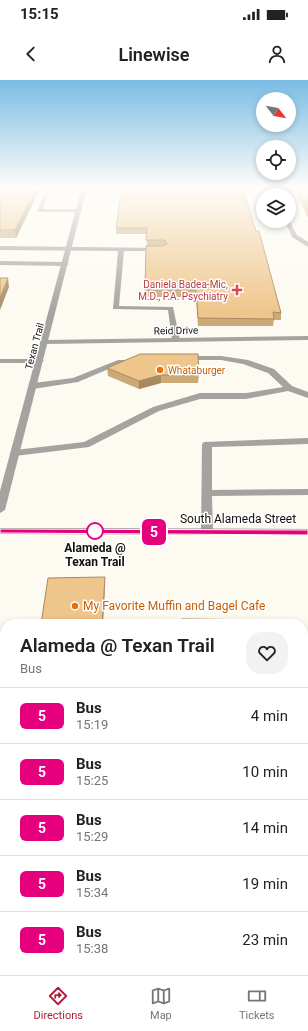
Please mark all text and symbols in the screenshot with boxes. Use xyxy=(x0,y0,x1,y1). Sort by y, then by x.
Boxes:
text: 15:15 xyxy=(20,5,59,23)
icon: back xyxy=(20,43,42,65)
icon: person xyxy=(266,43,288,65)
text: Linewise xyxy=(118,44,190,65)
north arrow xyxy=(256,92,296,132)
map controls xyxy=(256,92,296,228)
button: locate xyxy=(256,140,296,180)
button: layers xyxy=(256,188,296,228)
place label: Daniela Badea-Mic, M.D., P.A. Psychiatry xyxy=(138,279,228,302)
marker: Daniela Badea-Mic, M.D., P.A. Psychiatry xyxy=(231,284,243,296)
street label: Texan Trail xyxy=(23,321,46,371)
street label: Reid Drive xyxy=(154,325,198,336)
marker: Whataburger xyxy=(155,365,165,375)
place label: Whataburger xyxy=(168,365,226,376)
street label: South Alameda Street xyxy=(180,512,296,526)
line badge: 5 xyxy=(141,519,167,545)
marker: Alameda @ Texan Trail xyxy=(86,522,104,540)
text: 5 xyxy=(150,524,158,540)
place label: Alameda @ Texan Trail xyxy=(64,541,126,569)
place label: My Favorite Muffin and Bagel Cafe xyxy=(83,599,265,613)
marker: My Favorite Muffin and Bagel Cafe xyxy=(70,601,80,611)
button: heart xyxy=(246,632,288,674)
text: Alameda @ Texan Trail xyxy=(20,634,215,657)
text: Bus xyxy=(20,661,42,676)
text: Bus xyxy=(76,699,102,717)
text: 4 min xyxy=(251,707,288,725)
text: 5 xyxy=(38,708,46,724)
text: 15:19 xyxy=(76,717,108,732)
text: Bus xyxy=(76,755,102,773)
text: 10 min xyxy=(242,763,288,781)
text: 5 xyxy=(38,764,46,780)
text: 15:25 xyxy=(76,773,108,788)
text: Bus xyxy=(76,811,102,829)
text: 14 min xyxy=(242,819,288,837)
text: 5 xyxy=(38,820,46,836)
text: 15:29 xyxy=(76,829,108,844)
text: Bus xyxy=(76,867,102,885)
text: 19 min xyxy=(242,875,288,893)
text: 5 xyxy=(38,876,46,892)
text: 15:34 xyxy=(76,885,108,900)
text: Bus xyxy=(76,923,102,941)
text: 23 min xyxy=(242,931,288,949)
text: 5 xyxy=(38,932,46,948)
text: 15:38 xyxy=(76,941,108,956)
tab: Directions xyxy=(34,985,83,1022)
tab: Map xyxy=(150,985,172,1022)
tab: Tickets xyxy=(239,985,275,1022)

